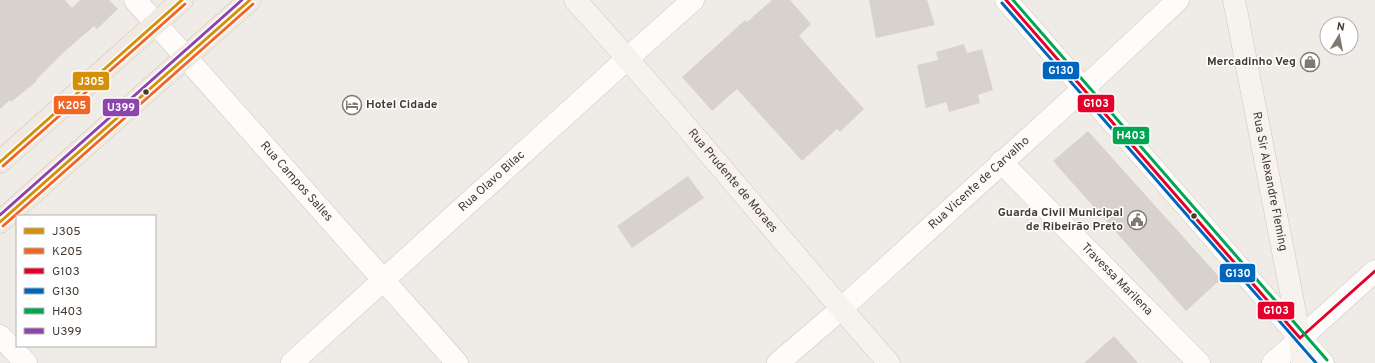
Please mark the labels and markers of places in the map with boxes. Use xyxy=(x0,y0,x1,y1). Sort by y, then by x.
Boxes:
shop icon: Mercadinho Veg xyxy=(1299,51,1321,73)
place label: Mercadinho Veg xyxy=(1207,54,1296,70)
unlabelled marker xyxy=(141,87,151,97)
hotel icon: Hotel Cidade xyxy=(341,94,363,116)
place label: Hotel Cidade xyxy=(366,97,438,113)
place label: Guarda Civil Municipal de Ribeirão Preto xyxy=(998,205,1123,235)
public building icon: Guarda Civil Municipal de Ribeirão Preto xyxy=(1126,209,1148,231)
unlabelled marker xyxy=(1189,211,1199,221)

